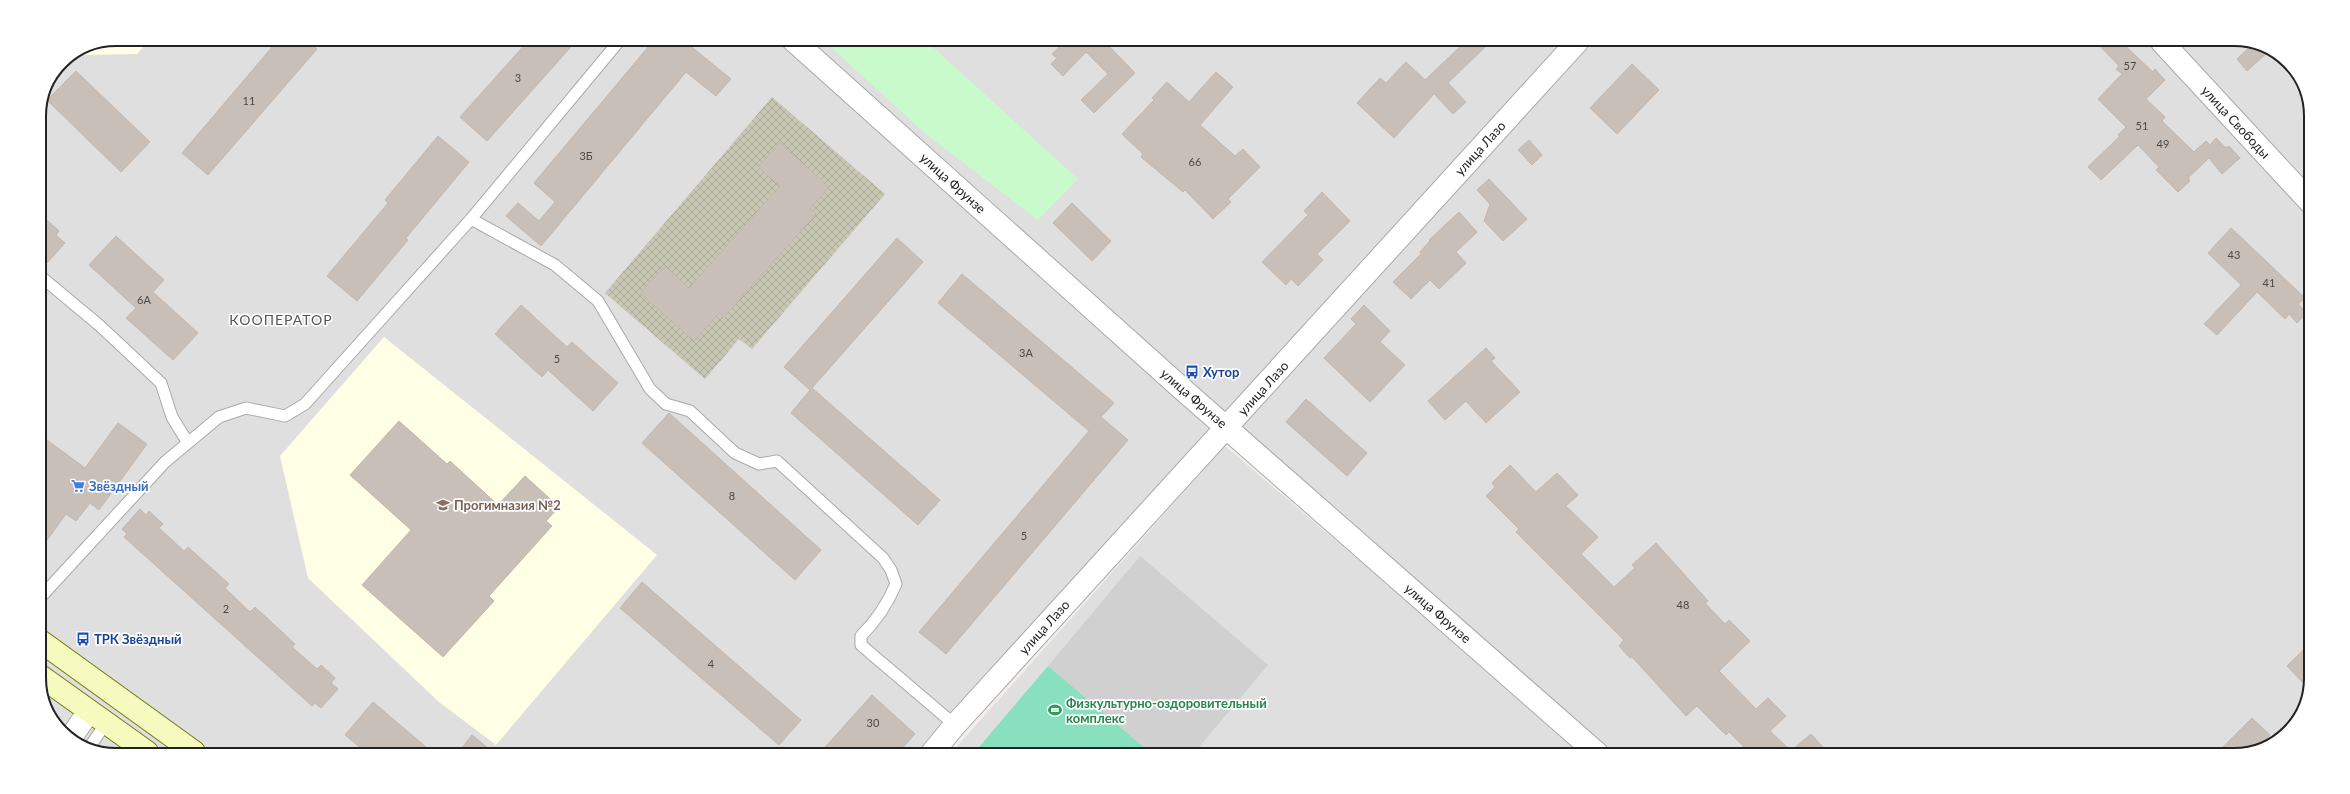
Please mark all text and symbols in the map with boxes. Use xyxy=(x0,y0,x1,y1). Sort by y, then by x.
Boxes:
house number: 57 xyxy=(2124,59,2136,72)
house number: 3 xyxy=(515,71,521,84)
street label: улица Свободы xyxy=(2198,82,2274,162)
house number: 11 xyxy=(243,94,255,107)
street label: улица Лазо xyxy=(1451,117,1509,179)
house number: 51 xyxy=(2136,119,2148,132)
house number: 49 xyxy=(2157,137,2169,150)
house number: 3Б xyxy=(579,149,593,162)
street label: улица Фрунзе xyxy=(917,149,989,217)
house number: 66 xyxy=(1189,155,1201,168)
house number: 43 xyxy=(2228,248,2240,261)
house number: 41 xyxy=(2263,276,2275,289)
house number: 6А xyxy=(137,293,151,306)
district label: КООПЕРАТОР xyxy=(229,311,333,328)
house number: 3А xyxy=(1019,346,1033,359)
house number: 5 xyxy=(554,352,560,365)
street label: улица Лазо xyxy=(1234,357,1292,419)
bus stop icon: Хутор xyxy=(1184,364,1200,380)
place label: Хутор xyxy=(1203,364,1239,380)
street label: улица Фрунзе xyxy=(1158,365,1231,431)
supermarket icon: Звёздный xyxy=(70,478,86,494)
place label: Звёздный xyxy=(89,478,149,494)
house number: 8 xyxy=(729,489,735,502)
school or university icon: Прогимназия №2 xyxy=(435,497,451,513)
place label: Прогимназия №2 xyxy=(454,497,561,513)
house number: 5 xyxy=(1021,529,1027,542)
street label: улица Фрунзе xyxy=(1402,580,1475,646)
street label: улица Лазо xyxy=(1015,596,1073,658)
house number: 48 xyxy=(1677,598,1689,611)
house number: 2 xyxy=(223,602,229,615)
bus stop icon: ТРК Звёздный xyxy=(75,631,91,647)
place label: ТРК Звёздный xyxy=(94,631,182,647)
house number: 4 xyxy=(708,657,715,670)
place label: Физкультурно-оздоровительный комплекс xyxy=(1066,695,1267,726)
sports icon: Физкультурно-оздоровительный комплекс xyxy=(1047,702,1063,718)
house number: 30 xyxy=(867,716,880,729)

